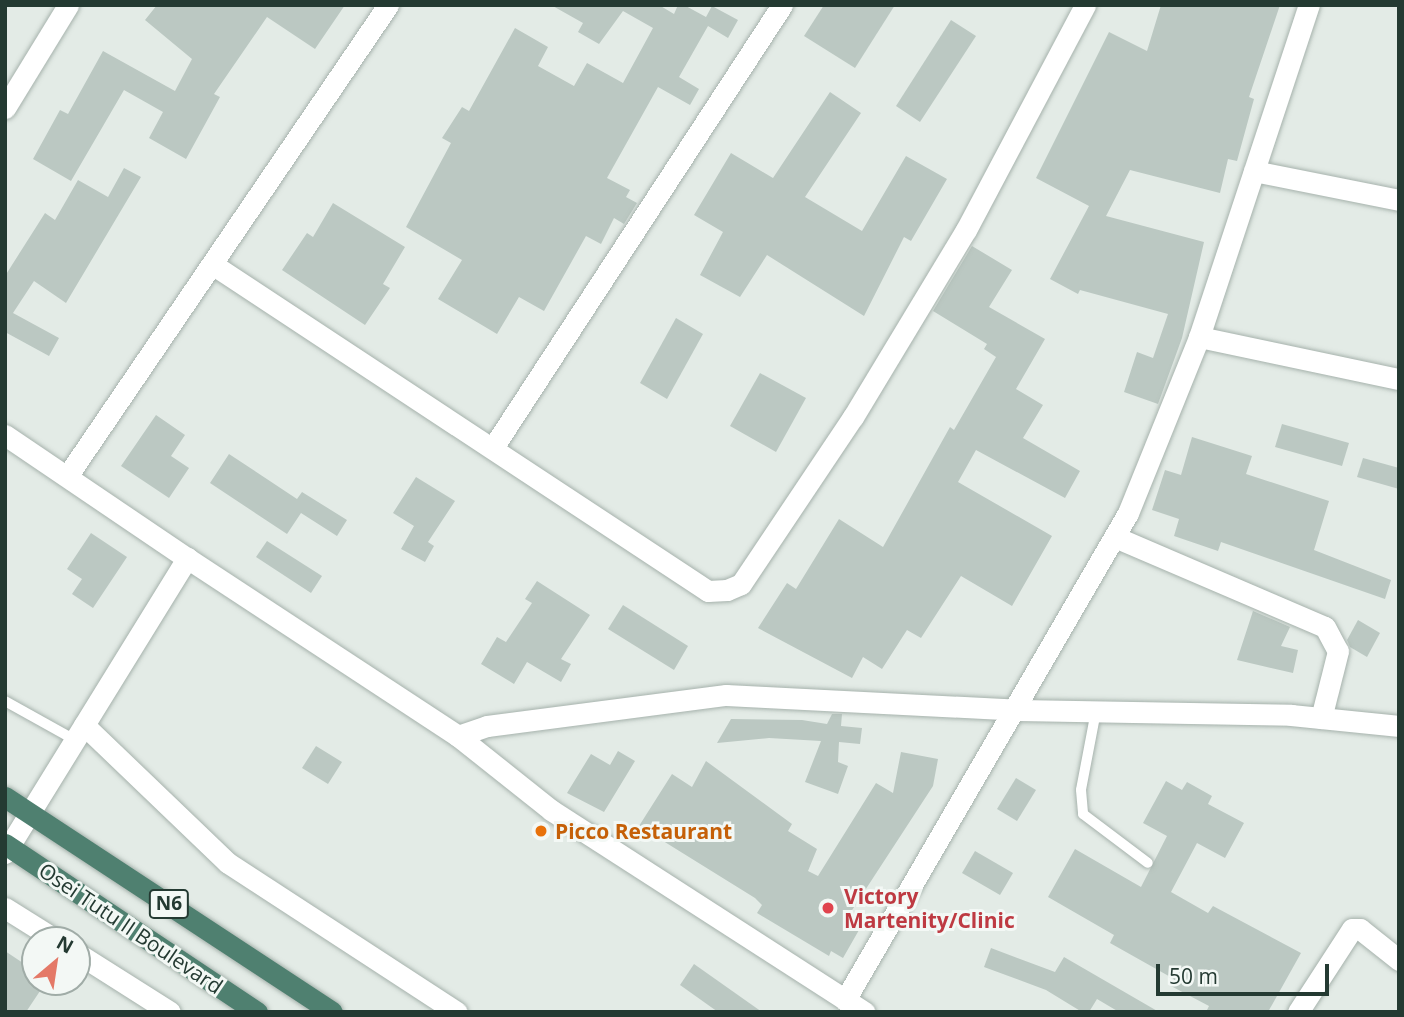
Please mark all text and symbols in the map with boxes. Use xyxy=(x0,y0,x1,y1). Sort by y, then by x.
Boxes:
place label: Picco Restaurant xyxy=(555,818,732,844)
marker: Picco Restaurant xyxy=(533,823,549,839)
street label: Osei Tutu II Boulevard xyxy=(34,857,228,999)
place label: Victory Martenity/Clinic xyxy=(844,883,1015,933)
road number: N6 xyxy=(148,888,190,920)
marker: Victory Martenity/Clinic xyxy=(818,898,838,918)
north arrow xyxy=(21,926,91,996)
text: N xyxy=(52,929,78,959)
scale bar xyxy=(1159,950,1332,994)
text: 50 m xyxy=(1169,962,1218,990)

